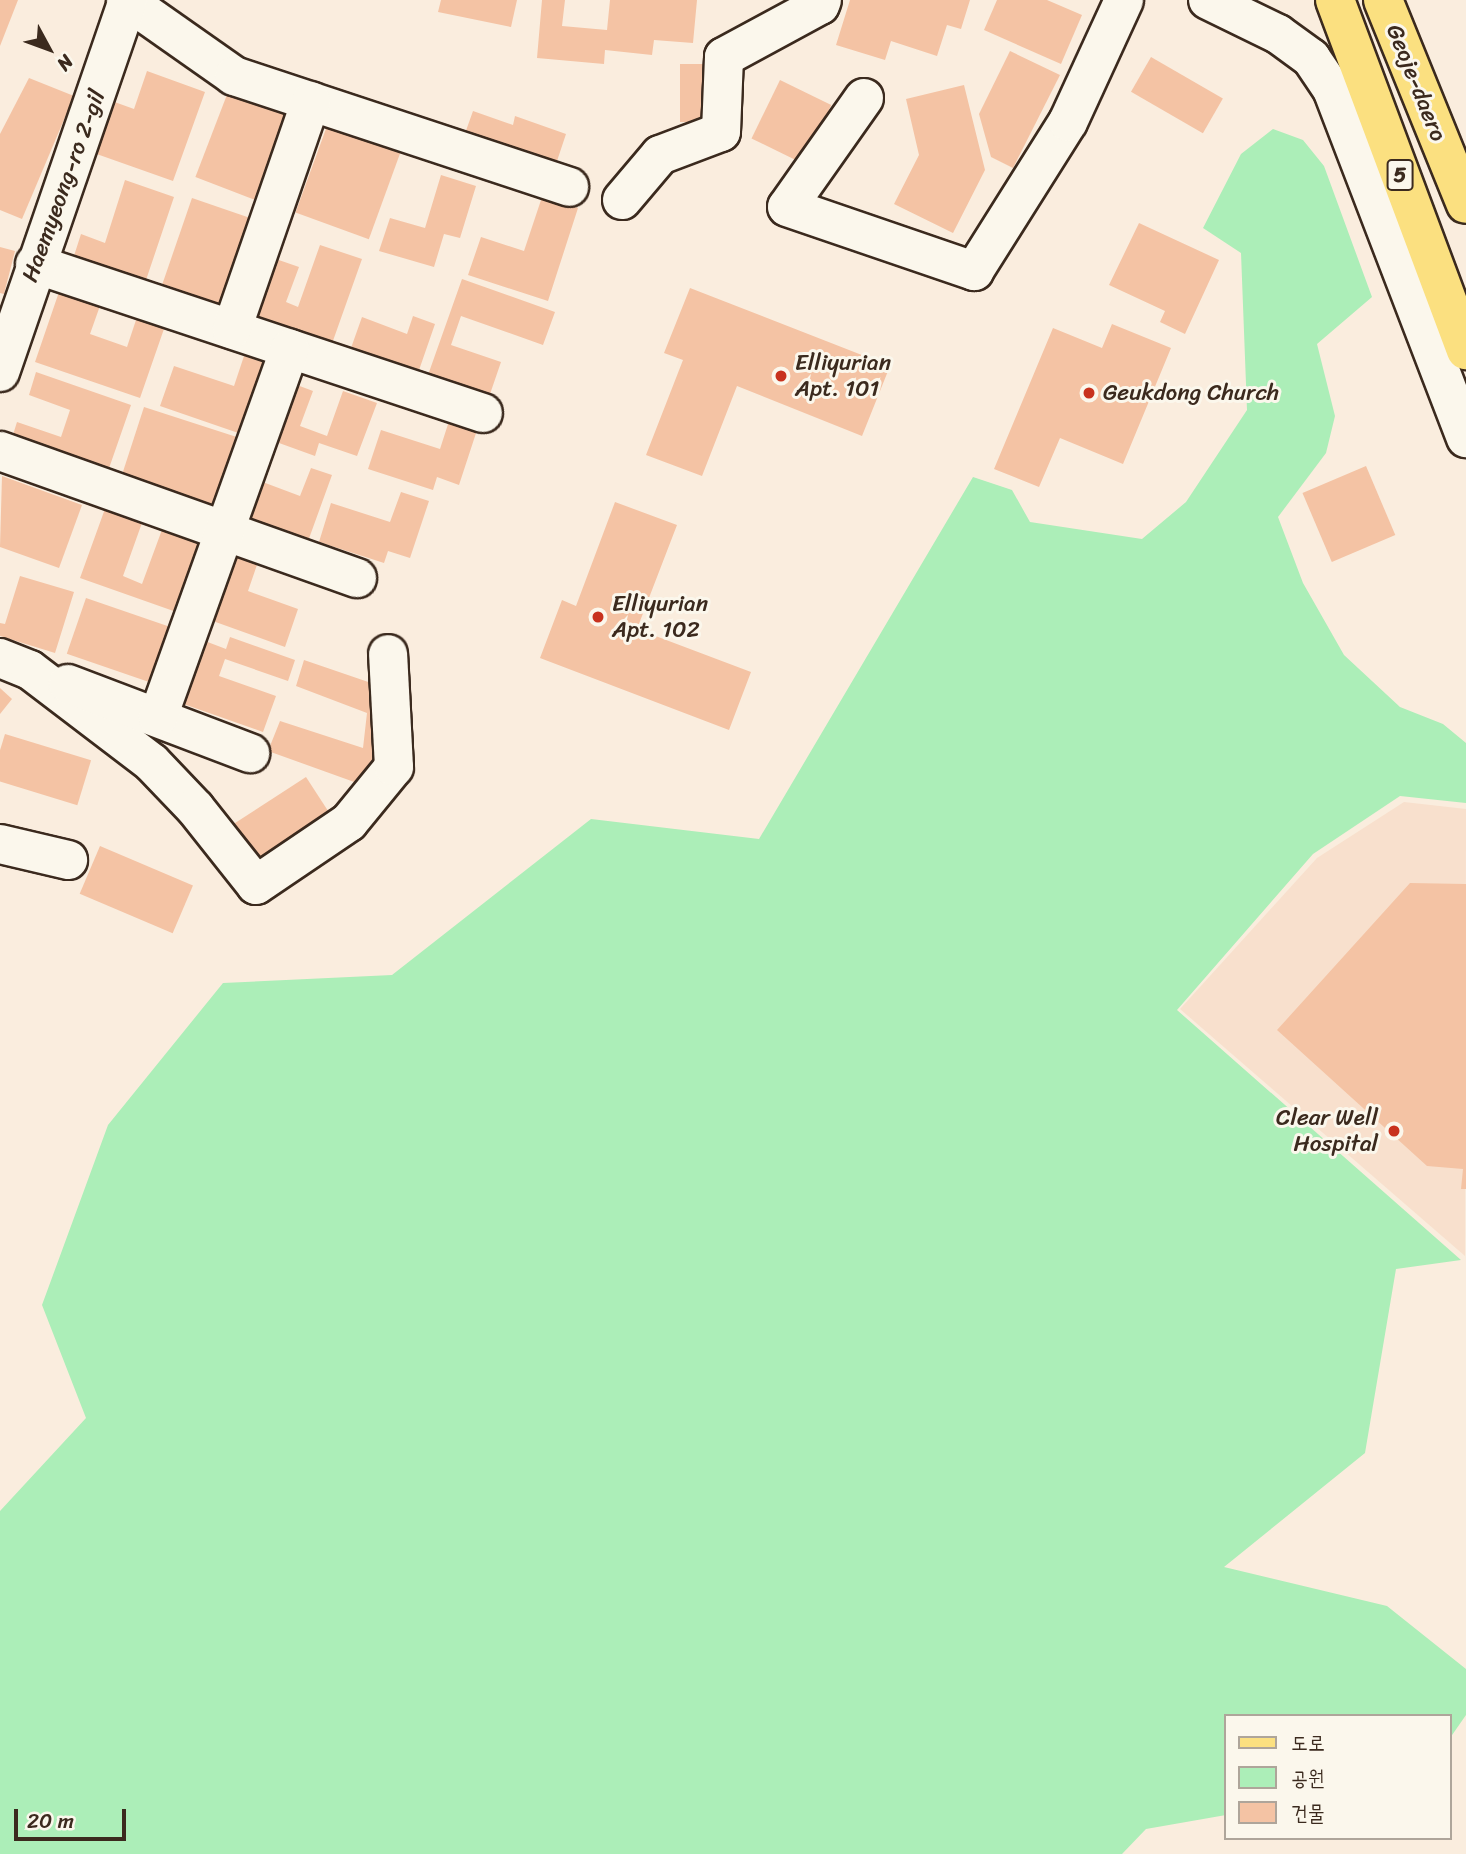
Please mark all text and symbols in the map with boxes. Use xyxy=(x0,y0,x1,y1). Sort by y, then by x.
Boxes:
north arrow xyxy=(14,14,84,84)
street label: Geoje-daero xyxy=(1380,21,1452,145)
text: N xyxy=(48,47,82,79)
street label: Haemyeong-ro 2-gil xyxy=(16,86,112,286)
road number: 5 xyxy=(1386,158,1414,192)
place label: Elliyurian Apt. 101 xyxy=(795,349,891,403)
marker: Elliyurian Apt. 101 xyxy=(773,368,789,384)
place label: Geukdong Church xyxy=(1103,379,1279,407)
marker: Geukdong Church xyxy=(1081,385,1097,401)
place label: Elliyurian Apt. 102 xyxy=(612,590,708,644)
marker: Elliyurian Apt. 102 xyxy=(590,609,606,625)
place label: Clear Well Hospital xyxy=(1276,1104,1378,1158)
marker: Clear Well Hospital xyxy=(1384,1121,1404,1141)
legend xyxy=(1224,1714,1452,1840)
text: 도로 xyxy=(1291,1724,1325,1762)
text: 공원 xyxy=(1291,1759,1325,1797)
scale bar xyxy=(18,1794,130,1838)
text: 건물 xyxy=(1291,1794,1325,1832)
text: 20 m xyxy=(27,1802,74,1840)

